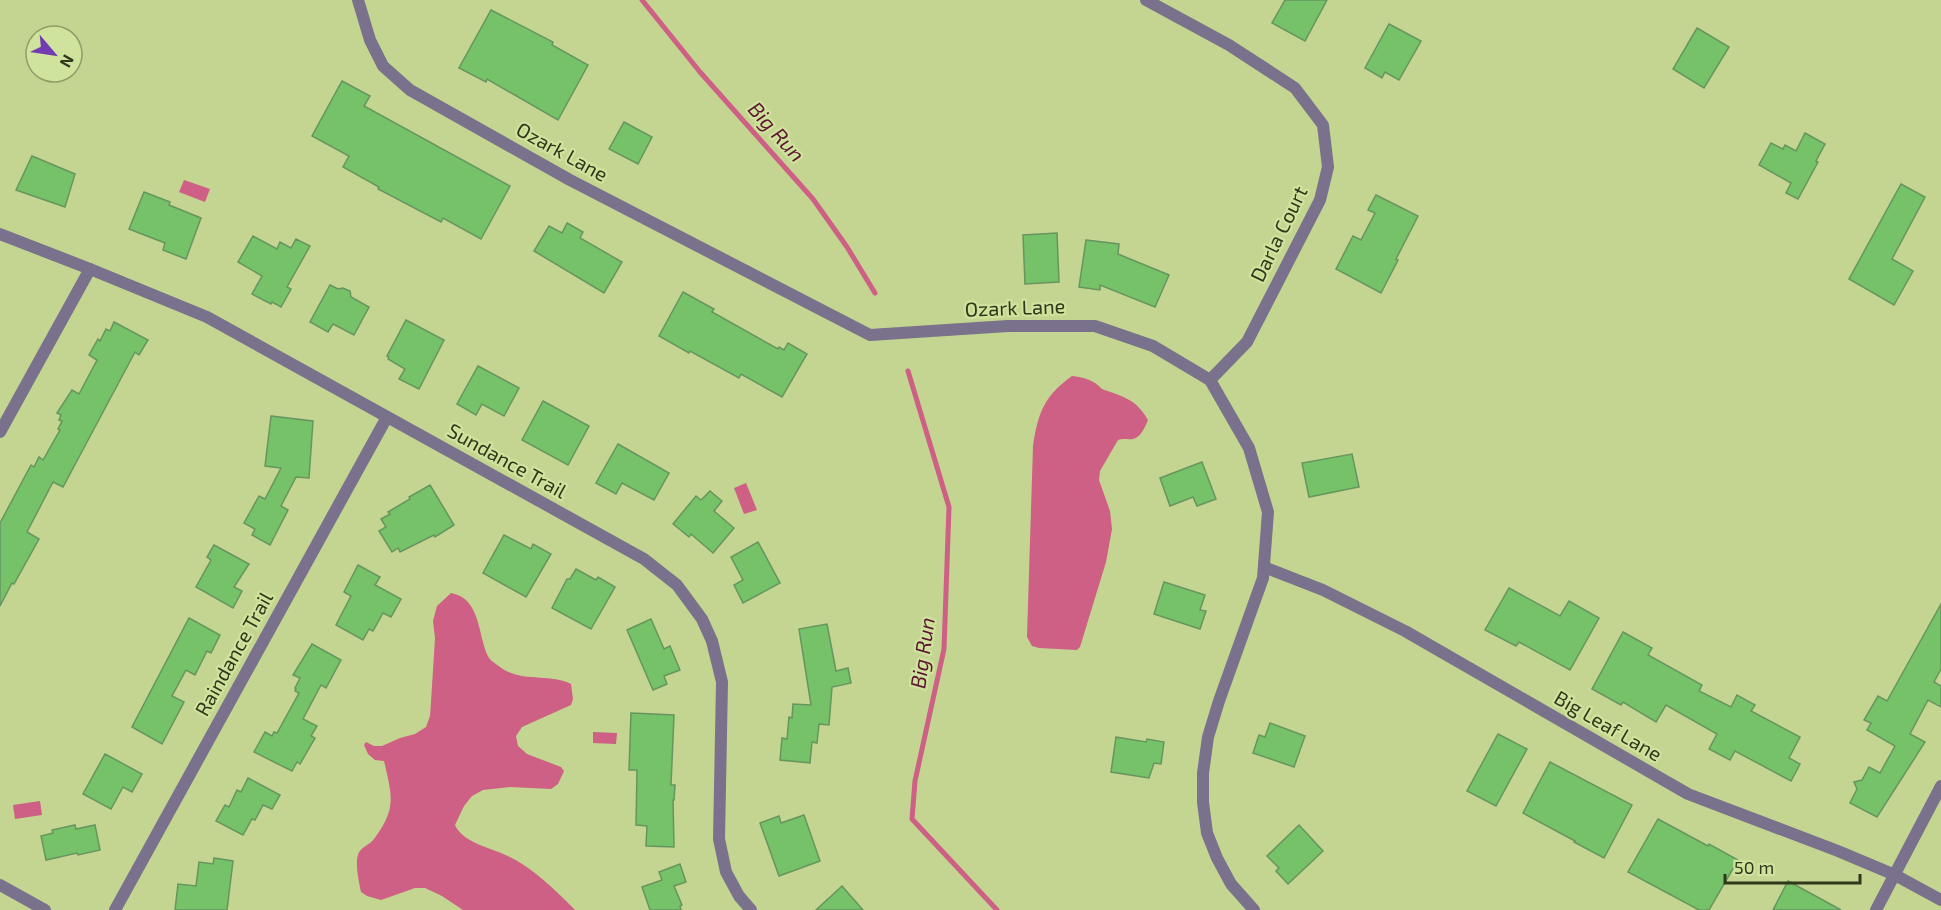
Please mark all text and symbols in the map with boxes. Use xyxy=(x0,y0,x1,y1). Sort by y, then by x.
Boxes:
north arrow xyxy=(24,24,84,84)
text: N xyxy=(56,52,79,71)
water label: Big Run xyxy=(744,96,810,166)
street label: Ozark Lane xyxy=(513,116,612,186)
street label: Darla Court xyxy=(1245,181,1312,285)
street label: Ozark Lane xyxy=(964,293,1066,321)
street label: Sundance Trail xyxy=(444,418,571,503)
street label: Raindance Trail xyxy=(189,587,277,720)
water label: Big Run xyxy=(904,615,939,690)
street label: Big Leaf Lane xyxy=(1550,685,1667,766)
scale bar xyxy=(1725,847,1860,885)
text: 50 m xyxy=(1734,856,1774,878)

